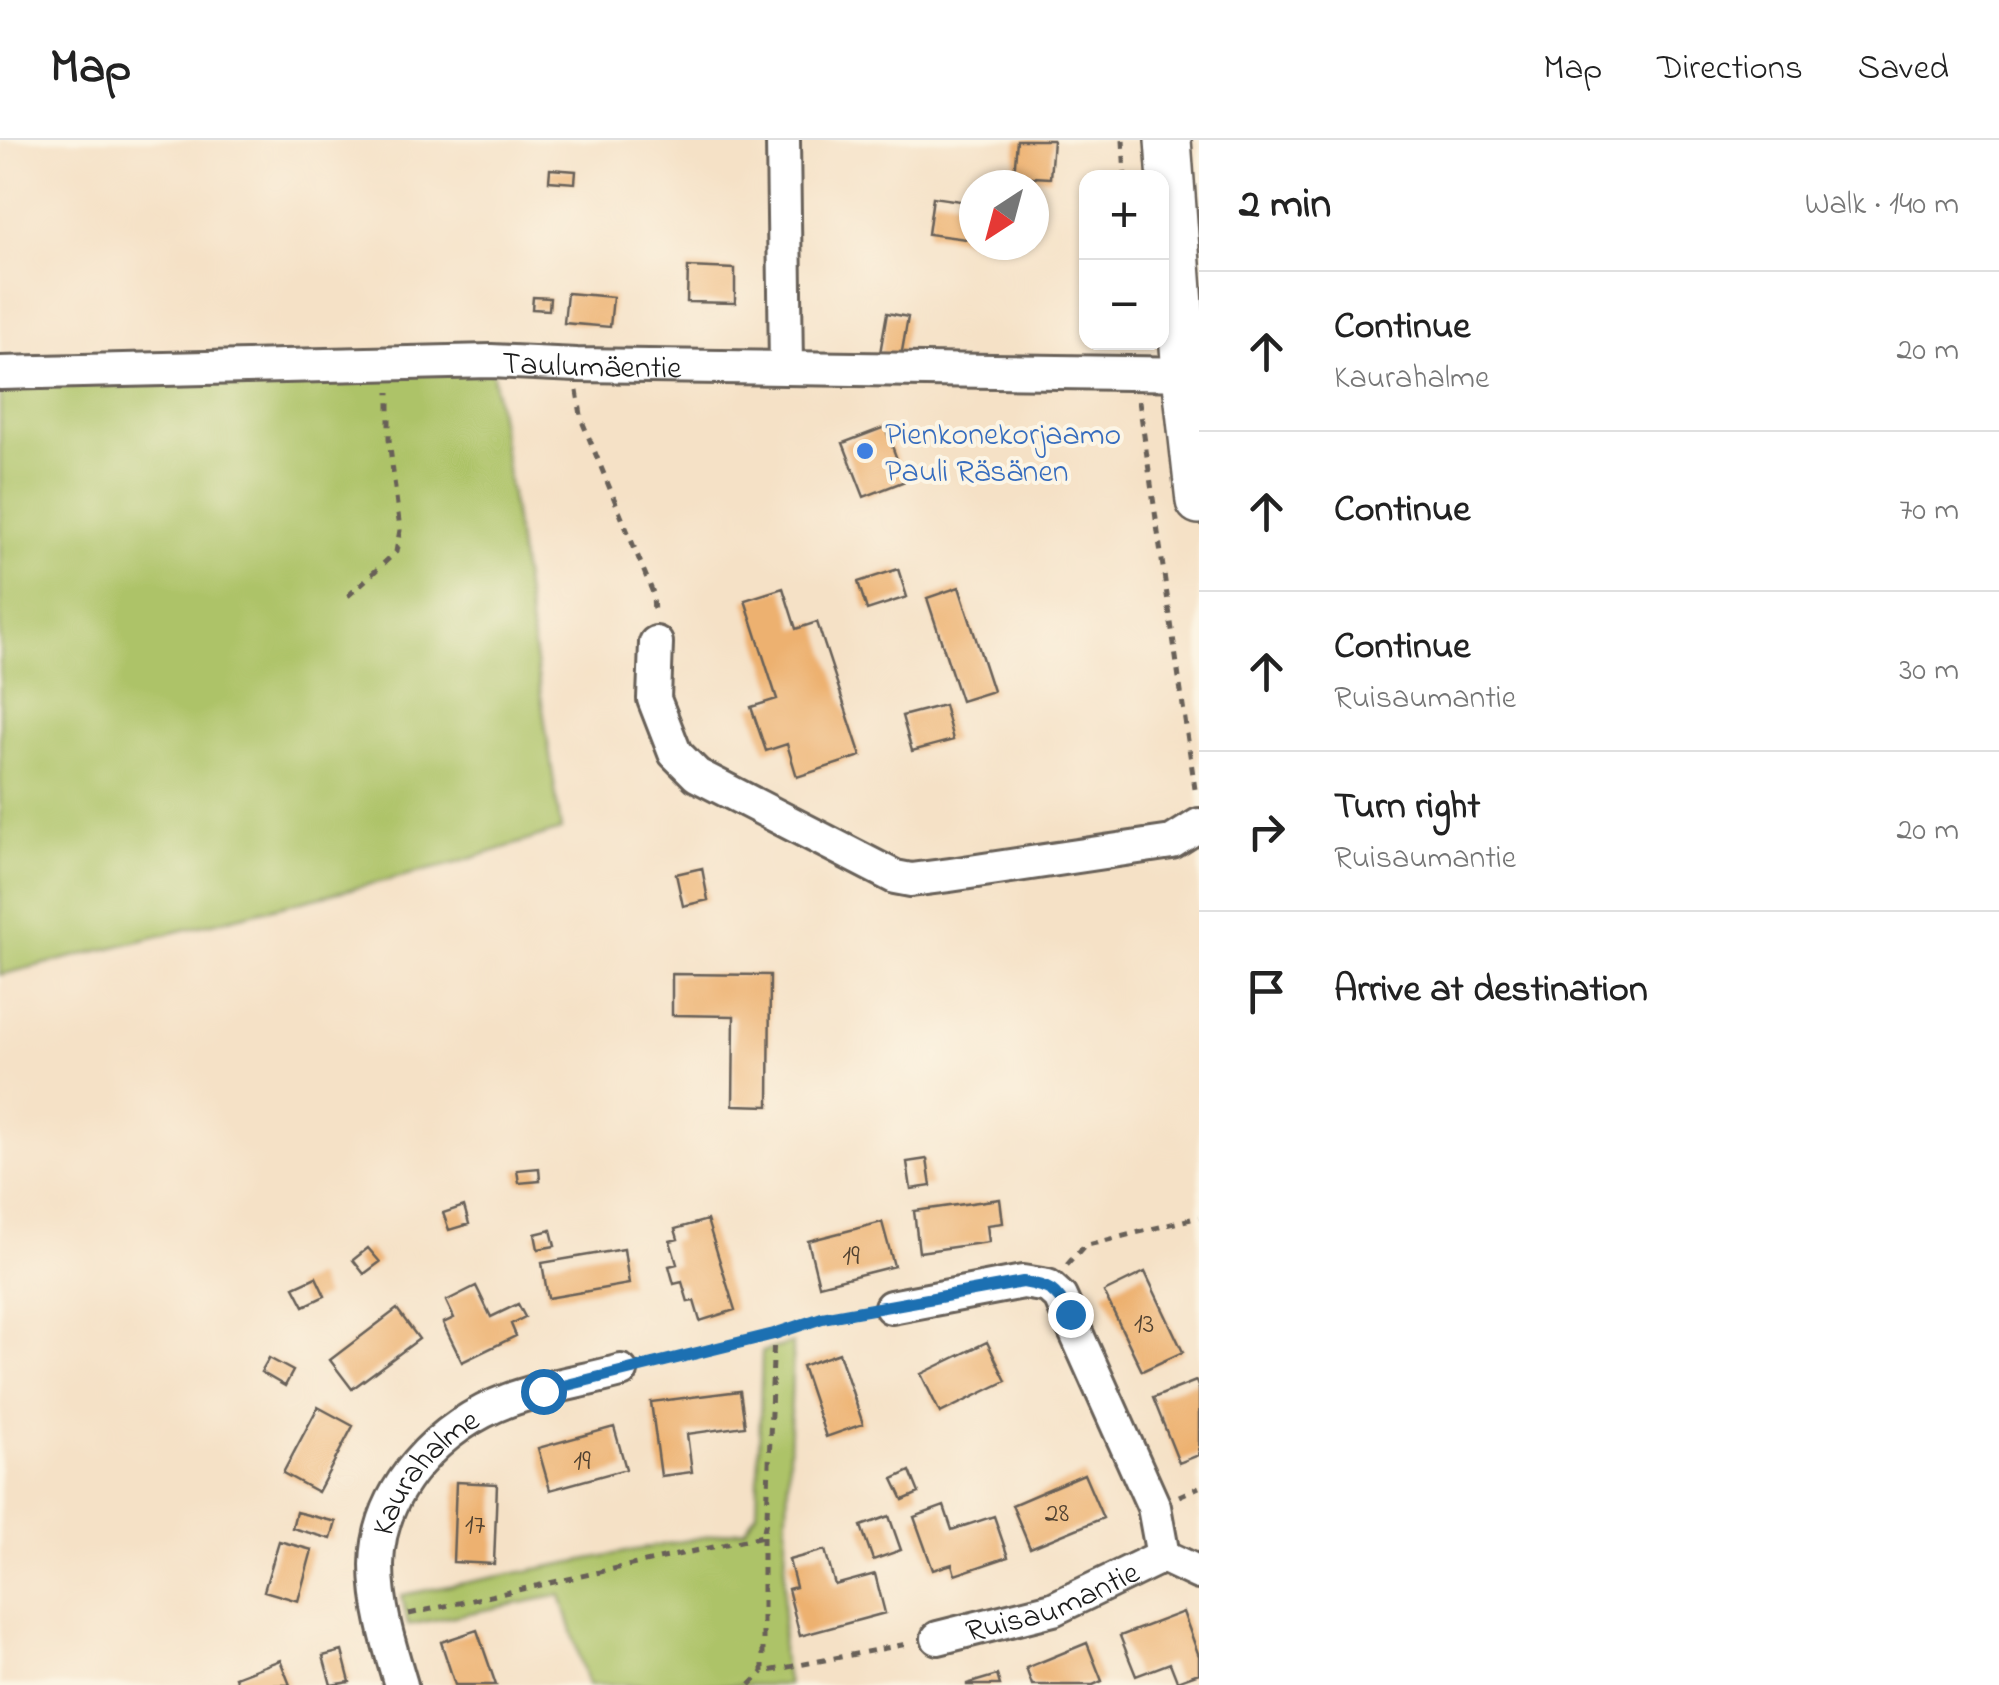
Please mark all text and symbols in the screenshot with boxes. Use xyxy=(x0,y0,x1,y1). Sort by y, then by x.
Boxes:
text: Map xyxy=(50,34,131,104)
text: Map xyxy=(1543,44,1602,95)
text: Directions xyxy=(1657,44,1803,95)
text: Saved xyxy=(1858,44,1949,95)
north arrow xyxy=(959,170,1049,260)
map controls xyxy=(1079,170,1169,350)
button: + xyxy=(1079,170,1169,260)
text: 2 min xyxy=(1239,175,1331,236)
text: Walk · 140 m xyxy=(1805,182,1959,229)
button: − xyxy=(1079,260,1169,350)
text: Continue xyxy=(1334,300,1470,356)
icon: ahead xyxy=(1239,324,1294,379)
text: 20 m xyxy=(1896,328,1959,375)
street label: Taulumäentie xyxy=(501,342,682,394)
text: Kaurahalme xyxy=(1334,356,1489,403)
place label: Pienkonekorjaamo Pauli Räsänen xyxy=(885,413,1121,497)
marker: Pienkonekorjaamo Pauli Räsänen xyxy=(854,440,876,462)
text: Continue xyxy=(1334,483,1470,539)
icon: ahead xyxy=(1239,484,1294,539)
text: 70 m xyxy=(1899,488,1959,535)
text: Continue xyxy=(1334,620,1470,676)
icon: ahead xyxy=(1239,644,1294,699)
text: 30 m xyxy=(1899,648,1959,695)
text: Ruisaumantie xyxy=(1334,676,1516,723)
text: Turn right xyxy=(1334,780,1480,836)
icon: right xyxy=(1239,804,1294,859)
text: 20 m xyxy=(1896,808,1959,855)
text: Ruisaumantie xyxy=(1334,836,1516,883)
text: Arrive at destination xyxy=(1334,963,1648,1019)
icon: arrive xyxy=(1239,964,1294,1019)
house number: 19 xyxy=(842,1237,860,1278)
route end xyxy=(1048,1292,1094,1338)
house number: 13 xyxy=(1134,1305,1154,1346)
route start xyxy=(521,1369,567,1415)
street label: Kaurahalme xyxy=(361,1398,490,1541)
house number: 19 xyxy=(573,1442,591,1483)
house number: 28 xyxy=(1045,1494,1069,1535)
house number: 17 xyxy=(465,1506,486,1547)
street label: Ruisaumantie xyxy=(961,1551,1149,1657)

